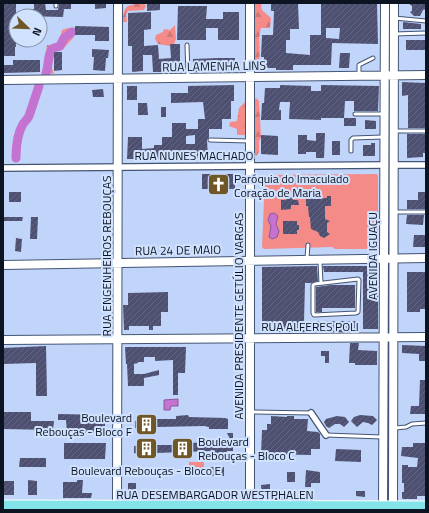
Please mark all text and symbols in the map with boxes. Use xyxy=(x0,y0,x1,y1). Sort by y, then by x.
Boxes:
north arrow xyxy=(8,8,48,48)
text: N xyxy=(28,25,46,39)
street label: RUA LAMENHA LINS xyxy=(162,56,266,76)
street label: RUA NUNES MACHADO xyxy=(134,146,254,165)
place label: Paróquia do Imaculado Coração de Maria xyxy=(234,169,349,202)
church icon: Paróquia do Imaculado Coração de Maria xyxy=(206,172,232,198)
street label: RUA ENGENHEIROS REBOUÇAS xyxy=(97,175,116,337)
street label: AVENIDA IGUAÇU xyxy=(363,212,382,300)
street label: AVENIDA PRESIDENTE GETÚLIO VARGAS xyxy=(229,213,248,420)
street label: RUA 24 DE MAIO xyxy=(135,240,221,260)
street label: RUA ALFERES POLI xyxy=(261,317,359,336)
place label: Boulevard Rebouças - Bloco F xyxy=(35,408,132,441)
building icon: Boulevard Rebouças - Bloco F xyxy=(134,411,160,437)
place label: Boulevard Rebouças - Bloco C xyxy=(198,432,295,465)
building icon: Boulevard Rebouças - Bloco C xyxy=(170,435,196,461)
building icon: Boulevard Rebouças - Bloco E xyxy=(133,436,159,462)
place label: Boulevard Rebouças - Bloco E xyxy=(71,461,222,480)
street label: RUA DESEMBARGADOR WESTPHALEN xyxy=(116,485,314,504)

